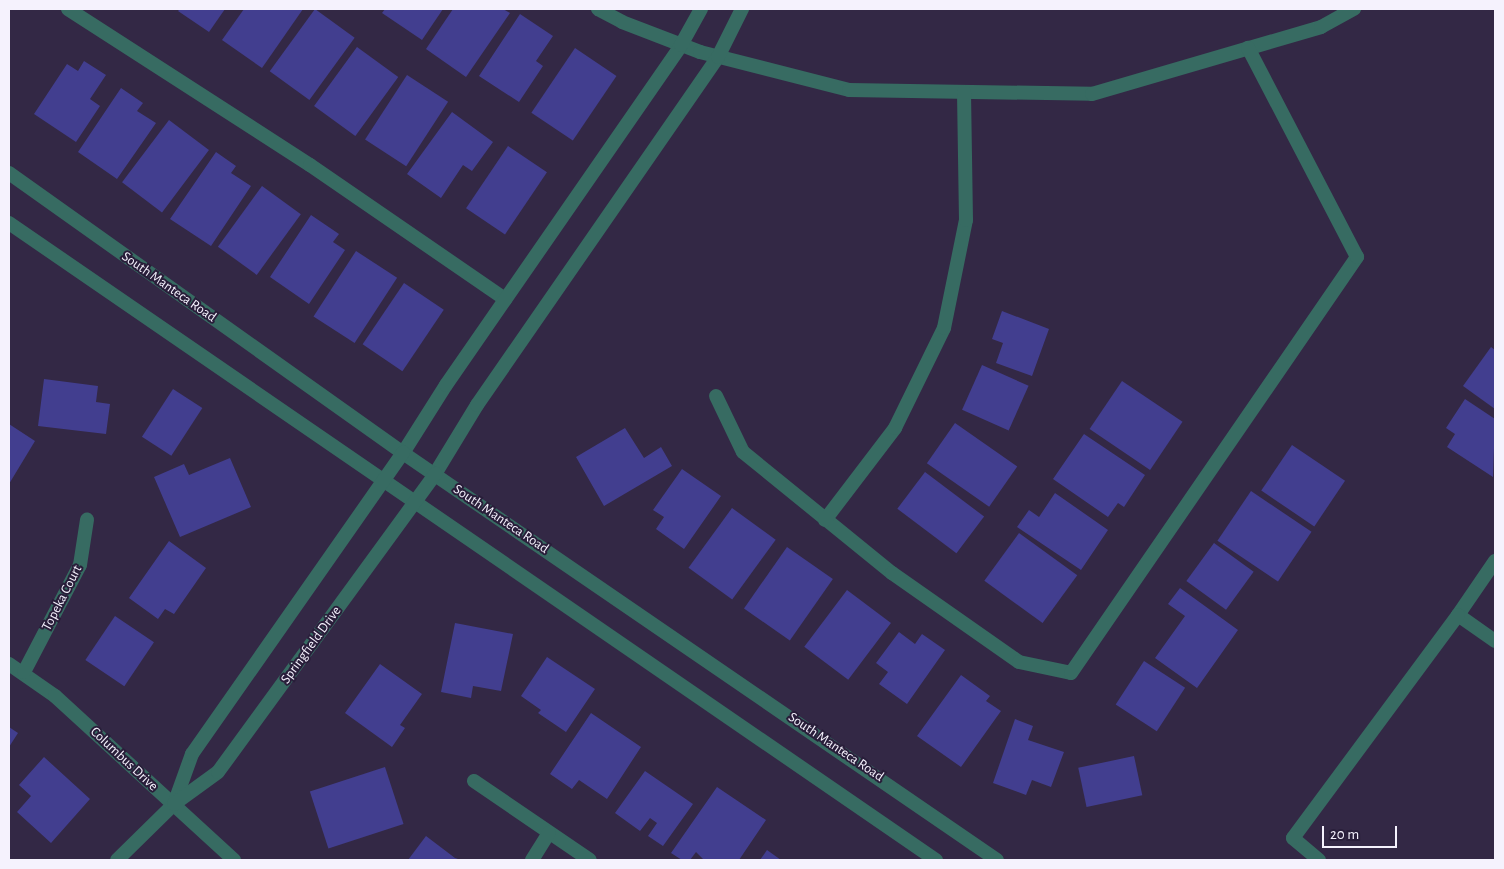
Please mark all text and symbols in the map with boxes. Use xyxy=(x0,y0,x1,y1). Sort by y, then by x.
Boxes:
street label: South Manteca Road xyxy=(119,248,219,326)
street label: South Manteca Road xyxy=(450,481,552,557)
street label: Topeka Court xyxy=(38,562,86,634)
street label: Springfield Drive xyxy=(277,603,345,687)
street label: South Manteca Road xyxy=(785,709,887,785)
street label: Columbus Drive xyxy=(87,723,161,795)
scale bar xyxy=(1324,816,1399,848)
text: 20 m xyxy=(1330,827,1359,842)

